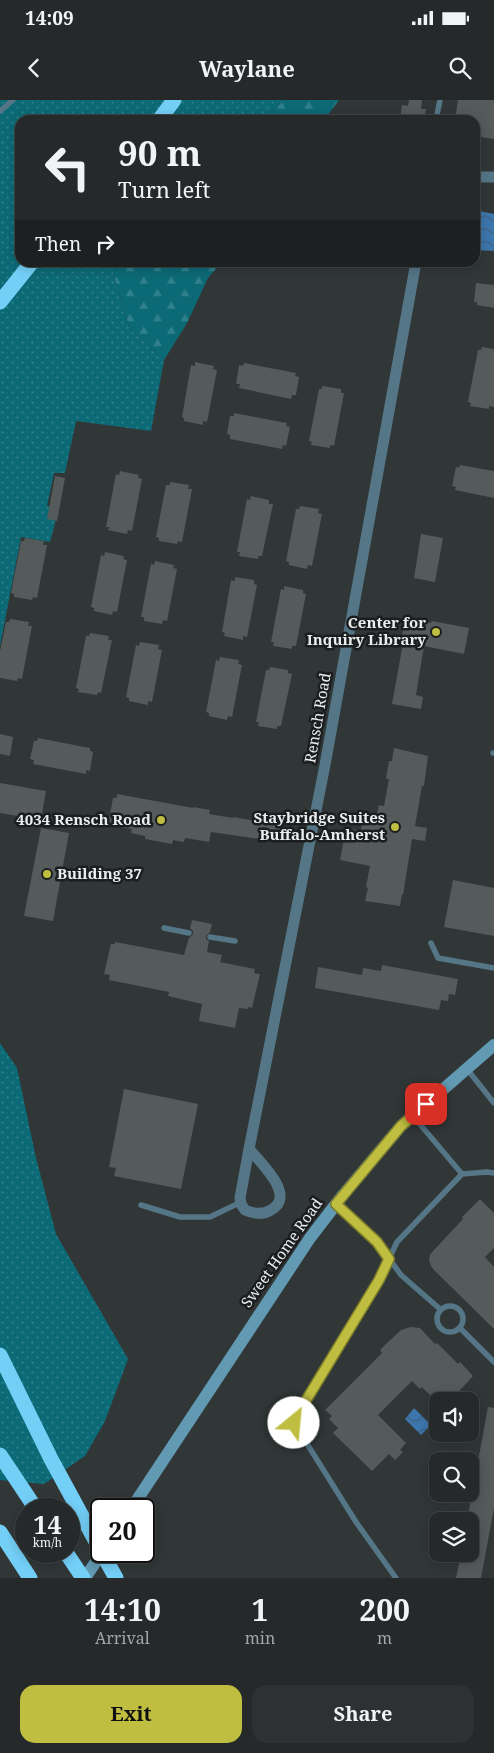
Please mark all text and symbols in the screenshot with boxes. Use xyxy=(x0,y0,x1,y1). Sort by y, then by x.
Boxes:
text: 14:09 xyxy=(25,5,74,31)
text: Waylane xyxy=(199,53,295,83)
icon: back xyxy=(20,54,48,82)
icon: search xyxy=(446,54,474,82)
text: 90 m xyxy=(118,129,201,176)
icon: left xyxy=(35,135,100,200)
text: Turn left xyxy=(118,174,210,204)
icon: right xyxy=(91,230,119,258)
text: Then xyxy=(35,231,81,257)
place label: Center for Inquiry Library xyxy=(307,612,426,649)
marker: Center for Inquiry Library xyxy=(430,626,442,638)
street label: Rensch Road xyxy=(299,671,335,765)
place label: Staybridge Suites Buffalo-Amherst xyxy=(254,807,385,844)
place label: 4034 Rensch Road xyxy=(16,809,151,829)
marker: 4034 Rensch Road xyxy=(155,814,167,826)
marker: Staybridge Suites Buffalo-Amherst xyxy=(389,821,401,833)
place label: Building 37 xyxy=(57,863,142,883)
marker: Building 37 xyxy=(41,868,53,880)
pin xyxy=(405,1083,447,1125)
icon: arrive xyxy=(412,1090,440,1118)
street label: Sweet Home Road xyxy=(236,1194,326,1311)
map controls xyxy=(429,1392,479,1562)
button: sound xyxy=(429,1392,479,1442)
position arrow xyxy=(267,1396,319,1448)
button: search xyxy=(429,1452,479,1502)
speed limit sign: 20 xyxy=(90,1498,155,1563)
text: 14 xyxy=(33,1507,62,1541)
button: layers xyxy=(429,1512,479,1562)
text: km/h xyxy=(33,1534,62,1551)
text: 14:10 xyxy=(84,1589,161,1630)
text: 1 xyxy=(252,1589,268,1630)
text: 200 xyxy=(359,1589,410,1630)
text: Arrival xyxy=(95,1627,150,1649)
text: min xyxy=(245,1627,275,1649)
text: m xyxy=(377,1627,392,1649)
button: Exit xyxy=(20,1685,242,1743)
button: Share xyxy=(252,1685,474,1743)

